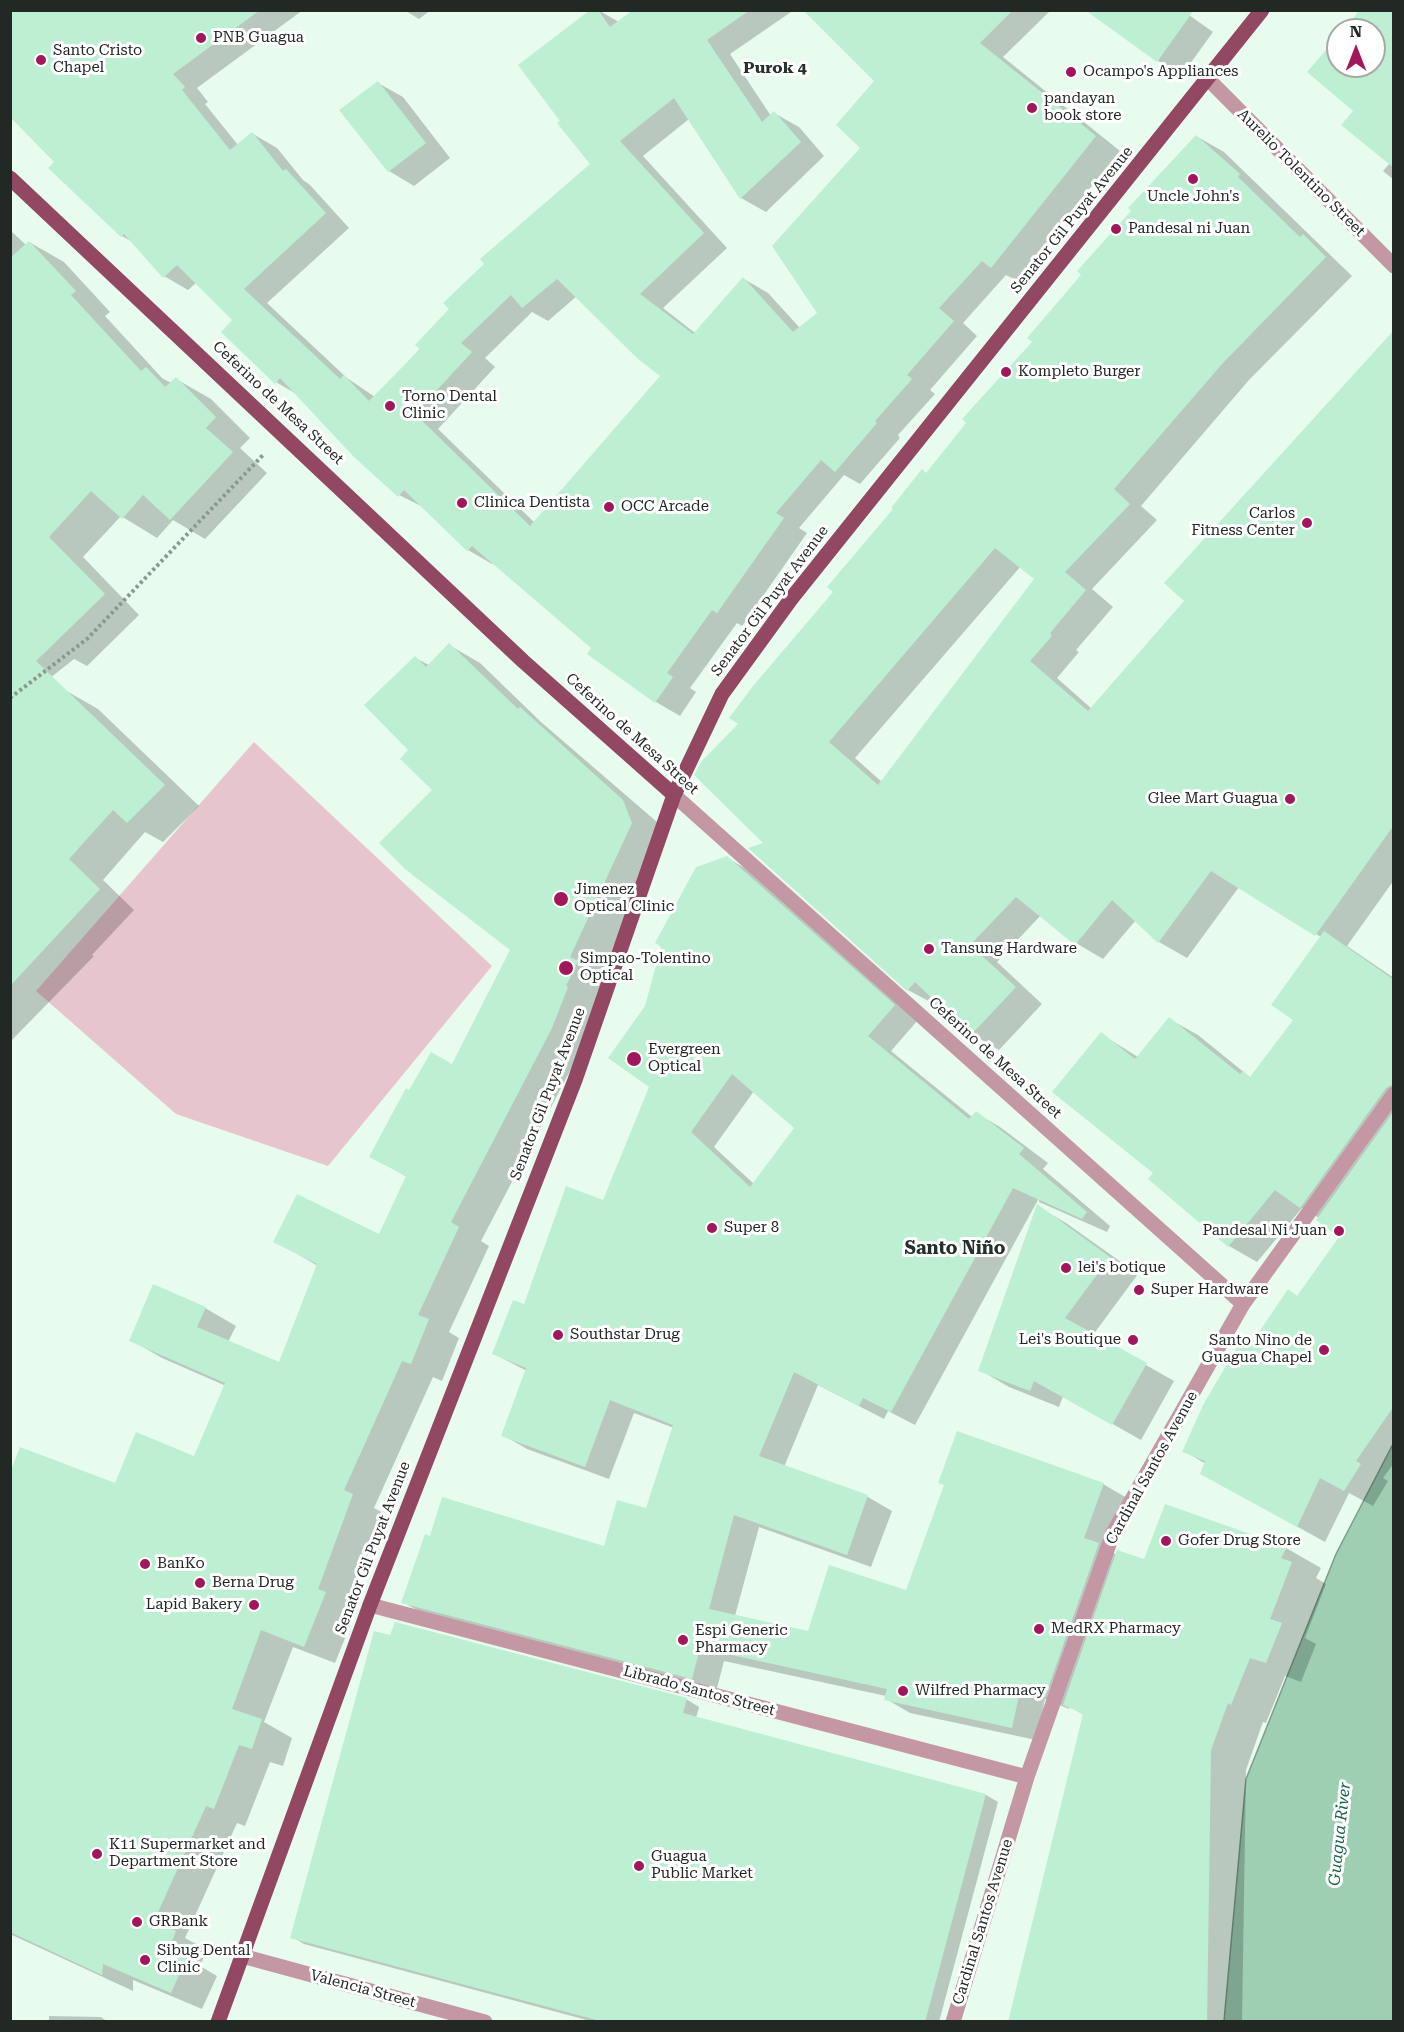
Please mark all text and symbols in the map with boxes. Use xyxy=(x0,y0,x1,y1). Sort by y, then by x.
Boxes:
north arrow xyxy=(1326,18,1386,78)
text: N xyxy=(1350,22,1362,41)
place label: PNB Guagua xyxy=(213,29,304,47)
marker: PNB Guagua xyxy=(194,31,208,45)
place label: Santo Cristo Chapel xyxy=(53,42,142,77)
marker: Santo Cristo Chapel xyxy=(34,53,48,67)
district label: Purok 4 xyxy=(743,58,807,78)
place label: Ocampo's Appliances xyxy=(1083,63,1238,81)
marker: Ocampo's Appliances xyxy=(1064,65,1078,79)
place label: pandayan book store xyxy=(1044,90,1121,125)
marker: pandayan book store xyxy=(1025,101,1039,115)
street label: Aurelio Tolentino Street xyxy=(1233,105,1369,241)
street label: Senator Gil Puyat Avenue xyxy=(1007,143,1137,297)
marker: Uncle John's xyxy=(1186,172,1200,186)
place label: Uncle John's xyxy=(1147,188,1239,206)
place label: Pandesal ni Juan xyxy=(1128,220,1250,238)
marker: Pandesal ni Juan xyxy=(1109,222,1123,236)
street label: Ceferino de Mesa Street xyxy=(209,338,347,468)
place label: Kompleto Burger xyxy=(1018,363,1140,381)
marker: Kompleto Burger xyxy=(999,365,1013,379)
place label: Torno Dental Clinic xyxy=(402,388,497,423)
marker: Torno Dental Clinic xyxy=(383,399,397,413)
place label: Clinica Dentista xyxy=(474,494,590,512)
marker: Clinica Dentista xyxy=(455,496,469,510)
place label: OCC Arcade xyxy=(621,498,709,516)
marker: OCC Arcade xyxy=(602,500,616,514)
place label: Carlos Fitness Center xyxy=(1191,505,1295,540)
marker: Carlos Fitness Center xyxy=(1300,516,1314,530)
street label: Senator Gil Puyat Avenue xyxy=(708,522,832,680)
street label: Ceferino de Mesa Street xyxy=(562,670,702,798)
place label: Glee Mart Guagua xyxy=(1148,790,1278,808)
marker: Glee Mart Guagua xyxy=(1283,792,1297,806)
place label: Jimenez Optical Clinic xyxy=(574,881,674,916)
marker: Jimenez Optical Clinic xyxy=(552,890,570,908)
place label: Tansung Hardware xyxy=(941,940,1077,958)
marker: Tansung Hardware xyxy=(922,942,936,956)
place label: Simpao-Tolentino Optical xyxy=(580,950,711,985)
marker: Simpao-Tolentino Optical xyxy=(557,959,575,977)
street label: Ceferino de Mesa Street xyxy=(925,994,1065,1122)
street label: Senator Gil Puyat Avenue xyxy=(507,1005,589,1183)
place label: Evergreen Optical xyxy=(648,1041,721,1076)
marker: Evergreen Optical xyxy=(625,1050,643,1068)
place label: Super 8 xyxy=(724,1219,779,1237)
marker: Super 8 xyxy=(705,1221,719,1235)
place label: Pandesal Ni Juan xyxy=(1203,1222,1327,1240)
marker: Pandesal Ni Juan xyxy=(1332,1224,1346,1238)
district label: Santo Niño xyxy=(905,1238,1005,1260)
place label: lei's botique xyxy=(1078,1259,1166,1277)
marker: lei's botique xyxy=(1059,1261,1073,1275)
place label: Super Hardware xyxy=(1151,1281,1268,1299)
marker: Super Hardware xyxy=(1132,1283,1146,1297)
place label: Southstar Drug xyxy=(570,1326,680,1344)
marker: Southstar Drug xyxy=(551,1328,565,1342)
place label: Lei's Boutique xyxy=(1019,1331,1121,1349)
place label: Santo Nino de Guagua Chapel xyxy=(1202,1332,1312,1367)
marker: Lei's Boutique xyxy=(1126,1333,1140,1347)
marker: Santo Nino de Guagua Chapel xyxy=(1317,1343,1331,1357)
street label: Cardinal Santos Avenue xyxy=(1102,1388,1202,1548)
street label: Senator Gil Puyat Avenue xyxy=(332,1459,414,1637)
place label: Gofer Drug Store xyxy=(1178,1532,1301,1550)
marker: Gofer Drug Store xyxy=(1159,1534,1173,1548)
place label: BanKo xyxy=(157,1555,205,1573)
marker: BanKo xyxy=(138,1557,152,1571)
place label: Berna Drug xyxy=(212,1574,294,1592)
marker: Berna Drug xyxy=(193,1576,207,1590)
place label: Lapid Bakery xyxy=(146,1596,242,1614)
marker: Lapid Bakery xyxy=(247,1598,261,1612)
place label: MedRX Pharmacy xyxy=(1051,1620,1181,1638)
place label: Espi Generic Pharmacy xyxy=(695,1622,788,1657)
marker: MedRX Pharmacy xyxy=(1032,1622,1046,1636)
marker: Espi Generic Pharmacy xyxy=(676,1633,690,1647)
street label: Librado Santos Street xyxy=(621,1662,777,1720)
place label: Wilfred Pharmacy xyxy=(915,1682,1046,1700)
marker: Wilfred Pharmacy xyxy=(896,1684,910,1698)
water label: Guagua River xyxy=(1325,1781,1355,1887)
place label: K11 Supermarket and Department Store xyxy=(109,1836,266,1871)
street label: Cardinal Santos Avenue xyxy=(949,1837,1017,2007)
marker: K11 Supermarket and Department Store xyxy=(90,1847,104,1861)
place label: Guagua Public Market xyxy=(651,1848,753,1883)
marker: Guagua Public Market xyxy=(632,1859,646,1873)
place label: GRBank xyxy=(149,1913,208,1931)
marker: GRBank xyxy=(130,1915,144,1929)
place label: Sibug Dental Clinic xyxy=(157,1942,250,1977)
marker: Sibug Dental Clinic xyxy=(138,1953,152,1967)
street label: Valencia Street xyxy=(308,1966,418,2012)

